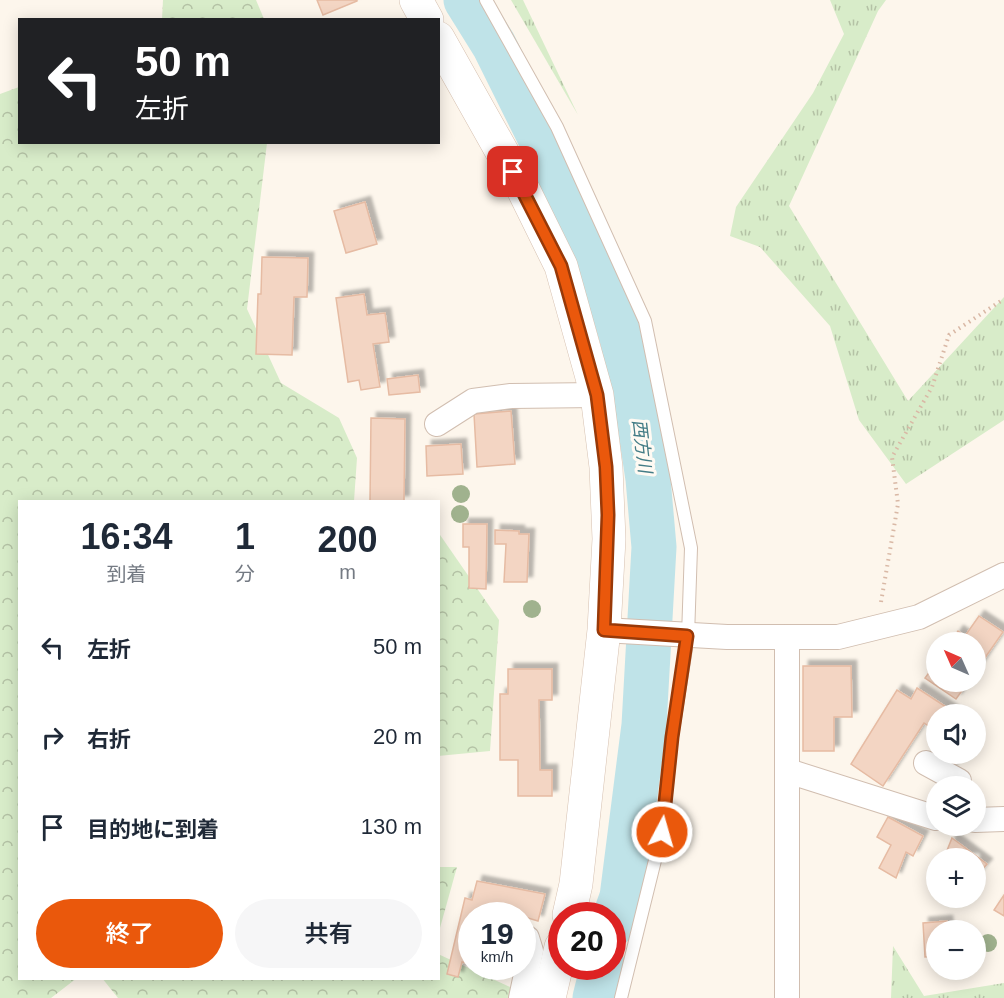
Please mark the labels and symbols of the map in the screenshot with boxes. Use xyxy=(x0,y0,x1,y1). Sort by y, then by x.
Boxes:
pin xyxy=(487,146,538,197)
water label: 西方川 xyxy=(629,418,655,476)
north arrow xyxy=(926,632,986,692)
position arrow xyxy=(630,800,694,864)
speed limit sign: 20 xyxy=(548,902,626,980)

